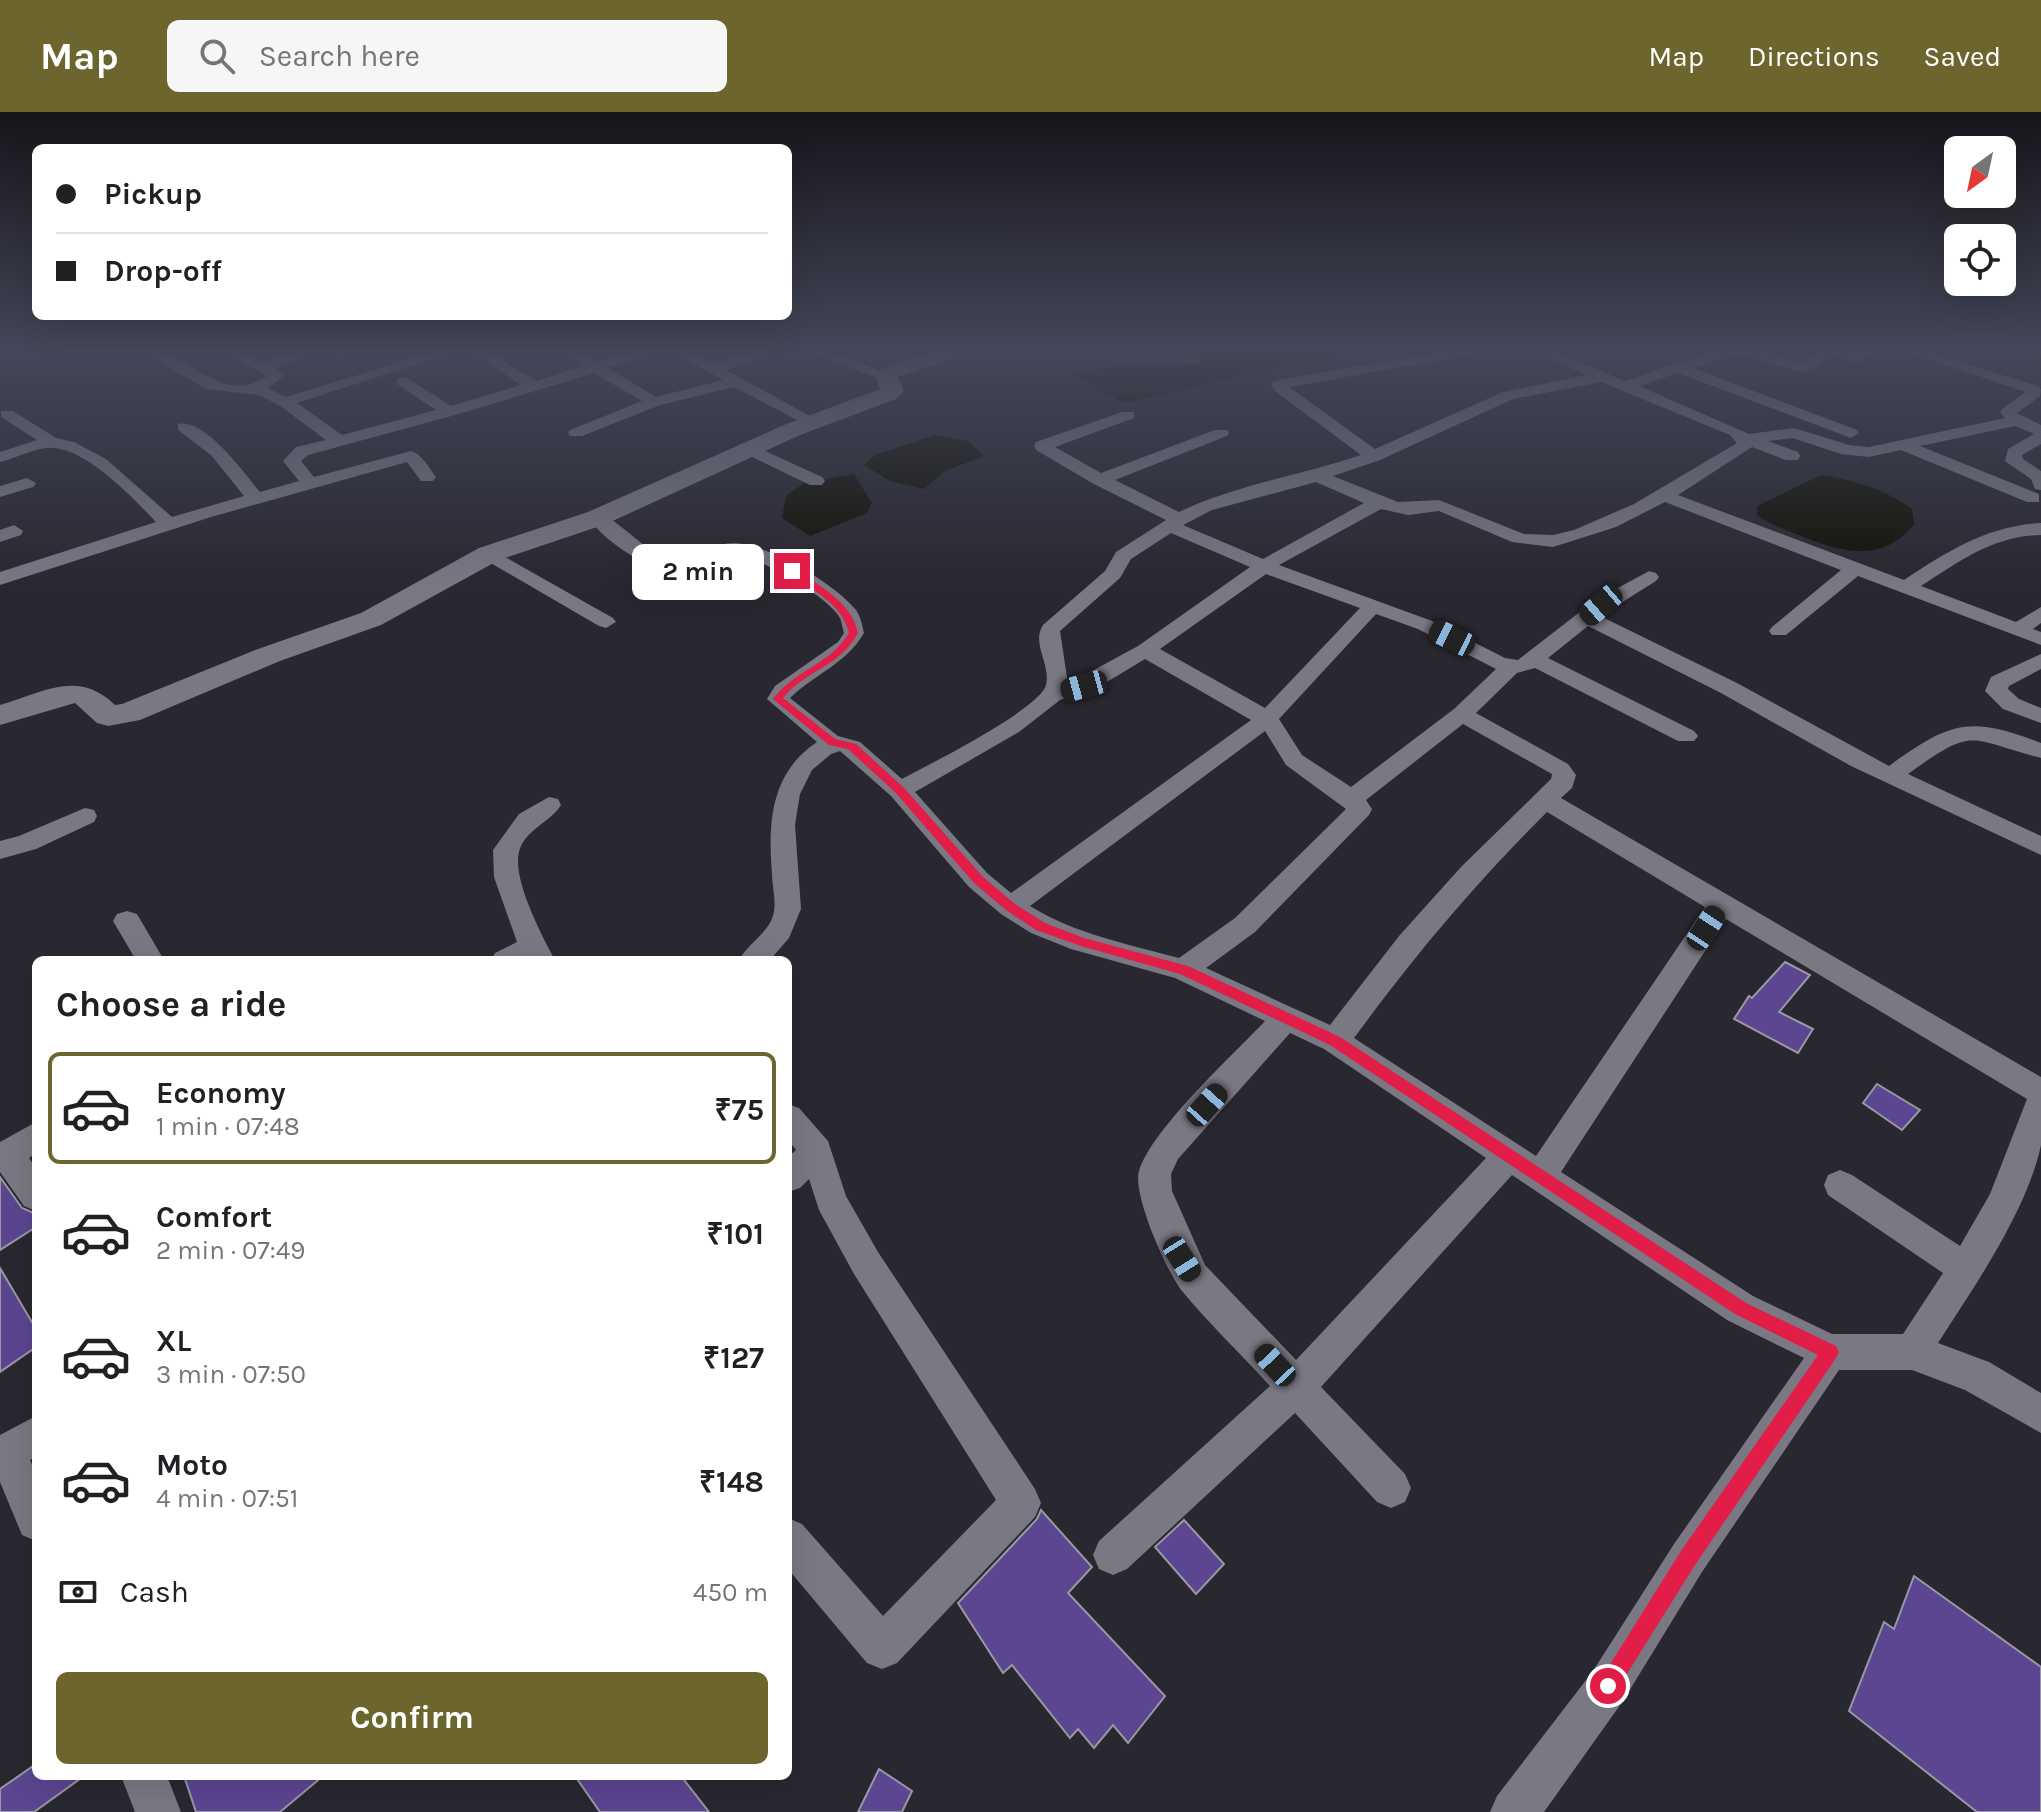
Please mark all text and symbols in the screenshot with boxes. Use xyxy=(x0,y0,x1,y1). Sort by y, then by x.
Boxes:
search box xyxy=(167,20,727,92)
text: Map xyxy=(40,34,119,79)
icon: search xyxy=(195,34,239,78)
text: Search here xyxy=(259,38,420,74)
text: Map xyxy=(1649,40,1704,73)
text: Directions xyxy=(1748,40,1880,73)
text: Saved xyxy=(1924,40,2001,73)
north arrow xyxy=(1944,136,2016,208)
map controls xyxy=(1944,136,2016,296)
text: Pickup xyxy=(104,176,202,212)
button: locate xyxy=(1944,224,2016,296)
text: Drop-off xyxy=(104,253,222,289)
callout: 2 min xyxy=(632,543,764,599)
route end xyxy=(774,553,810,589)
text: 2 min xyxy=(662,556,734,587)
car xyxy=(1575,580,1627,630)
car xyxy=(1425,617,1479,659)
car xyxy=(1058,668,1110,704)
car xyxy=(1683,901,1729,955)
text: Choose a ride xyxy=(56,983,286,1025)
icon: car xyxy=(60,1072,132,1144)
text: Economy xyxy=(156,1075,286,1111)
car xyxy=(1182,1079,1232,1131)
text: ₹75 xyxy=(714,1092,764,1128)
text: 1 min · 07:48 xyxy=(156,1111,300,1142)
icon: car xyxy=(60,1196,132,1268)
text: Comfort xyxy=(156,1199,272,1235)
text: ₹101 xyxy=(706,1216,764,1252)
car xyxy=(1159,1232,1205,1286)
text: 2 min · 07:49 xyxy=(156,1235,305,1266)
icon: car xyxy=(60,1320,132,1392)
text: XL xyxy=(156,1323,191,1359)
car xyxy=(1250,1339,1300,1391)
text: ₹127 xyxy=(703,1340,764,1376)
text: 3 min · 07:50 xyxy=(156,1359,306,1390)
icon: car xyxy=(60,1444,132,1516)
text: Moto xyxy=(156,1447,228,1483)
text: ₹148 xyxy=(699,1464,764,1500)
text: 4 min · 07:51 xyxy=(156,1483,298,1514)
icon: cash xyxy=(56,1570,100,1614)
text: Cash xyxy=(120,1574,189,1610)
text: 450 m xyxy=(693,1577,768,1608)
route start xyxy=(1590,1668,1626,1704)
button: Confirm xyxy=(56,1672,768,1764)

